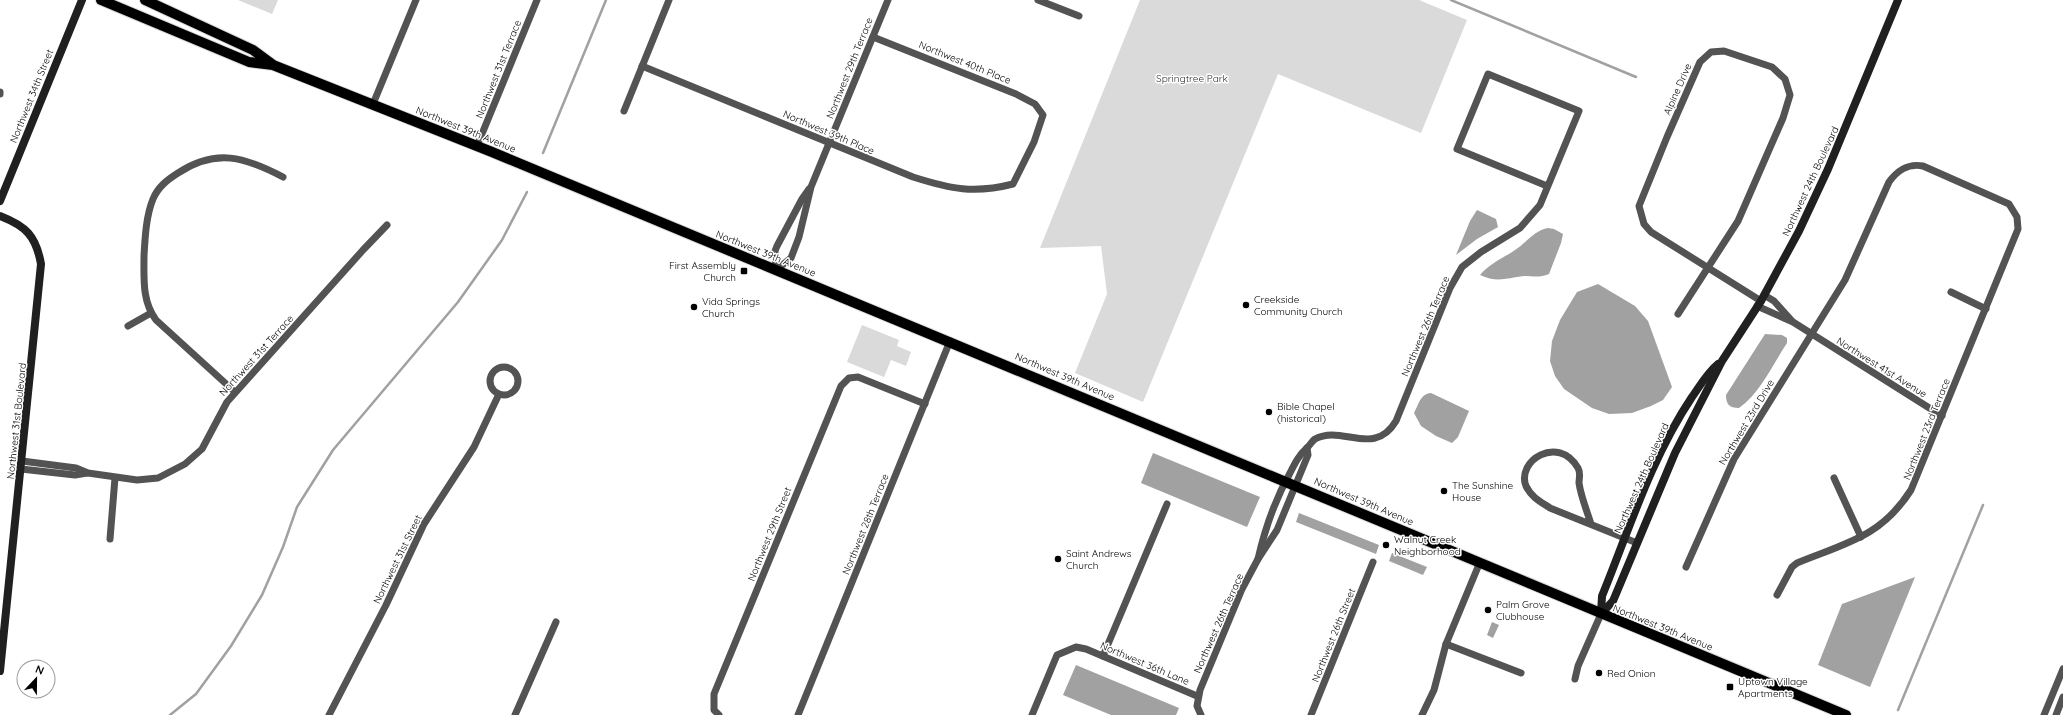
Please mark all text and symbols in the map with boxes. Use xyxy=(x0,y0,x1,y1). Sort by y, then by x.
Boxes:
street label: Northwest 29th Terrace xyxy=(823,15,876,121)
street label: Northwest 31st Terrace xyxy=(473,18,524,120)
street label: Northwest 40th Place xyxy=(917,38,1013,87)
street label: Northwest 34th Street xyxy=(7,47,56,145)
street label: Alpine Drive xyxy=(1660,61,1695,117)
park label: Springtree Park xyxy=(1156,72,1228,85)
street label: Northwest 39th Avenue xyxy=(414,103,518,156)
street label: Northwest 39th Place xyxy=(781,107,877,158)
street label: Northwest 24th Boulevard xyxy=(1779,124,1842,238)
street label: Northwest 39th Avenue xyxy=(714,227,818,280)
place label: First Assembly Church xyxy=(669,259,736,284)
marker: First Assembly Church xyxy=(739,266,749,276)
street label: Northwest 26th Terrace xyxy=(1398,274,1453,378)
place label: Creekside Community Church xyxy=(1254,293,1343,318)
place label: Vida Springs Church xyxy=(702,295,760,320)
marker: Creekside Community Church xyxy=(1241,300,1251,310)
marker: Vida Springs Church xyxy=(689,302,699,312)
street label: Northwest 31st Terrace xyxy=(216,312,297,399)
street label: Northwest 41st Avenue xyxy=(1834,334,1930,401)
street label: Northwest 39th Avenue xyxy=(1013,350,1117,403)
street label: Northwest 31st Boulevard xyxy=(4,362,29,480)
street label: Northwest 23rd Terrace xyxy=(1900,376,1953,482)
street label: Northwest 23rd Drive xyxy=(1716,377,1777,467)
place label: Bible Chapel (historical) xyxy=(1277,400,1335,425)
marker: Bible Chapel (historical) xyxy=(1264,407,1274,417)
street label: Northwest 24th Boulevard xyxy=(1611,421,1672,536)
street label: Northwest 28th Terrace xyxy=(839,471,892,577)
street label: Northwest 39th Avenue xyxy=(1312,475,1416,528)
place label: The Sunshine House xyxy=(1452,479,1513,504)
street label: Northwest 29th Street xyxy=(745,485,795,583)
marker: The Sunshine House xyxy=(1439,486,1449,496)
street label: Northwest 31st Street xyxy=(370,512,425,606)
place label: Walnut Creek Neighborhood xyxy=(1394,533,1461,558)
marker: Walnut Creek Neighborhood xyxy=(1381,540,1391,550)
place label: Saint Andrews Church xyxy=(1066,547,1132,572)
marker: Saint Andrews Church xyxy=(1053,554,1063,564)
street label: Northwest 26th Terrace xyxy=(1191,571,1246,675)
street label: Northwest 26th Street xyxy=(1309,586,1358,684)
place label: Palm Grove Clubhouse xyxy=(1496,598,1550,623)
street label: Northwest 39th Avenue xyxy=(1611,601,1715,654)
marker: Palm Grove Clubhouse xyxy=(1483,605,1493,615)
street label: Northwest 36th Lane xyxy=(1098,639,1192,688)
north arrow xyxy=(16,659,56,699)
text: N xyxy=(33,662,46,678)
place label: Red Onion xyxy=(1607,667,1656,680)
marker: Red Onion xyxy=(1594,668,1604,678)
place label: Uptown Village Apartments xyxy=(1738,675,1808,700)
marker: Uptown Village Apartments xyxy=(1725,682,1735,692)

